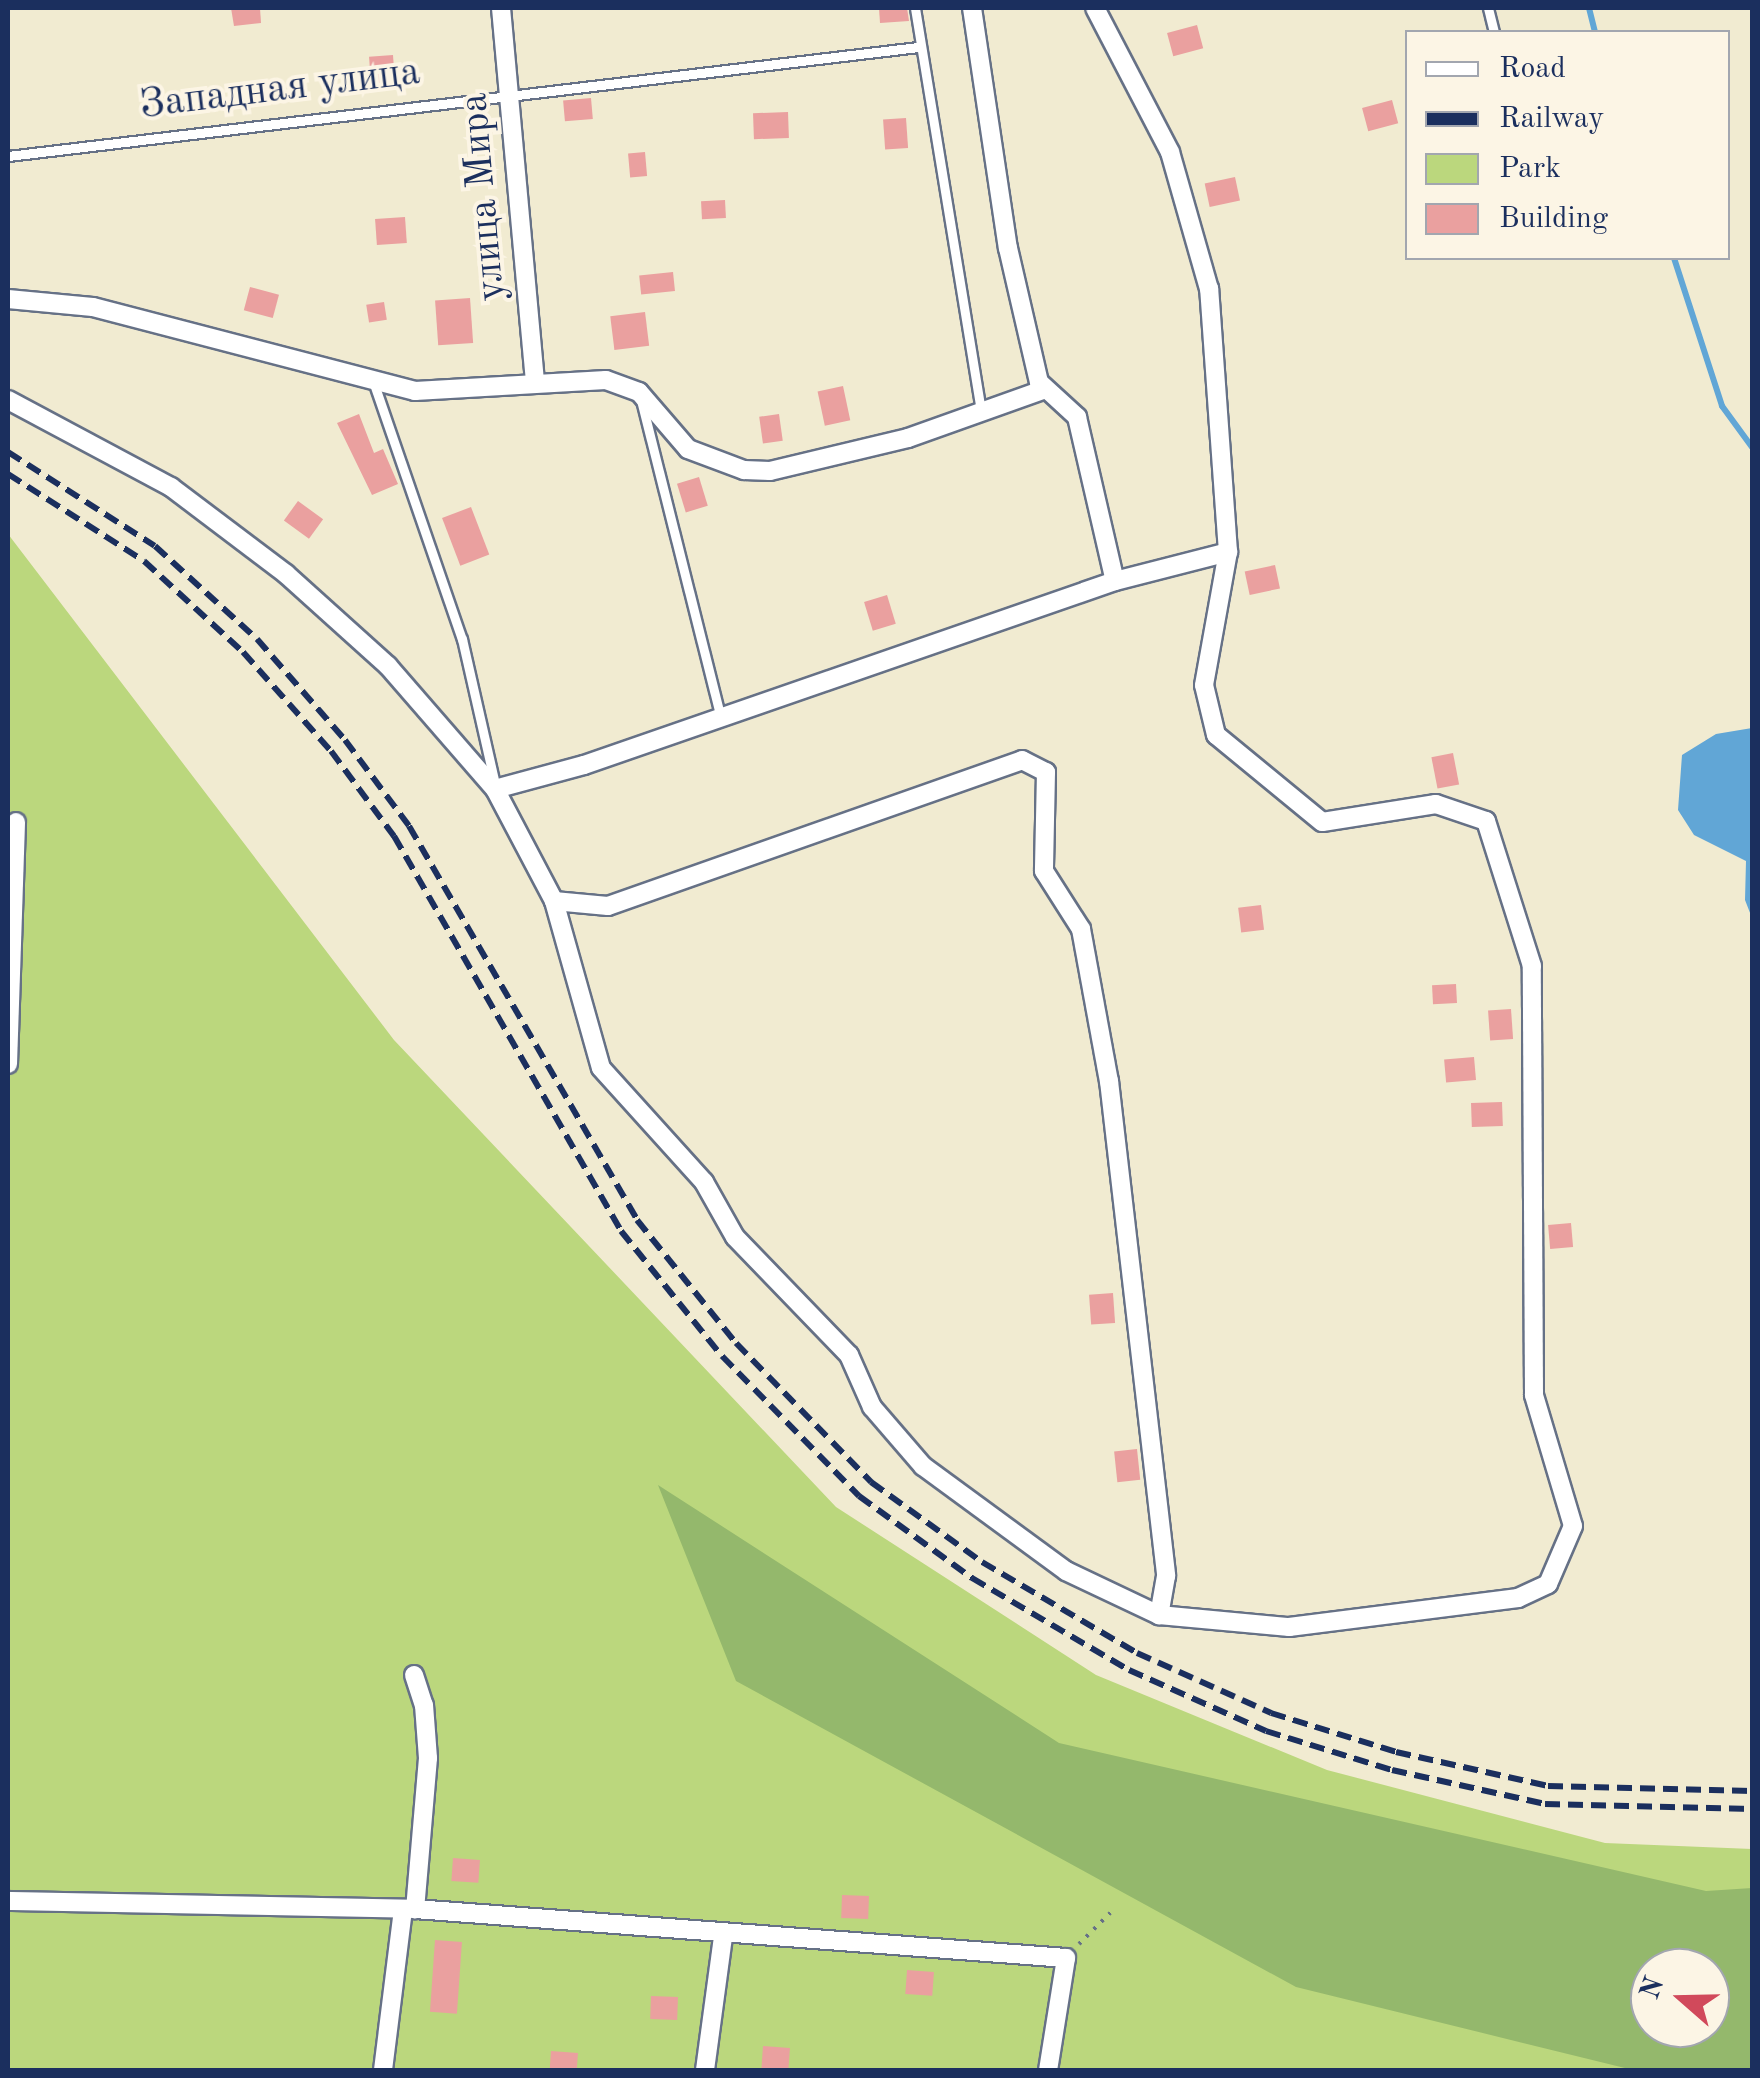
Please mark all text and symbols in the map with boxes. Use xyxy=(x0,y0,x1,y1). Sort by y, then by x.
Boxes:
legend xyxy=(1405,30,1730,260)
street label: Западная улица xyxy=(137,49,423,131)
text: Road xyxy=(1499,54,1566,84)
street label: улица Мира xyxy=(451,91,517,303)
text: Railway xyxy=(1499,104,1604,134)
text: Park xyxy=(1499,154,1561,184)
text: Building xyxy=(1499,204,1608,234)
north arrow xyxy=(1630,1948,1730,2048)
text: N xyxy=(1637,1974,1671,2003)

